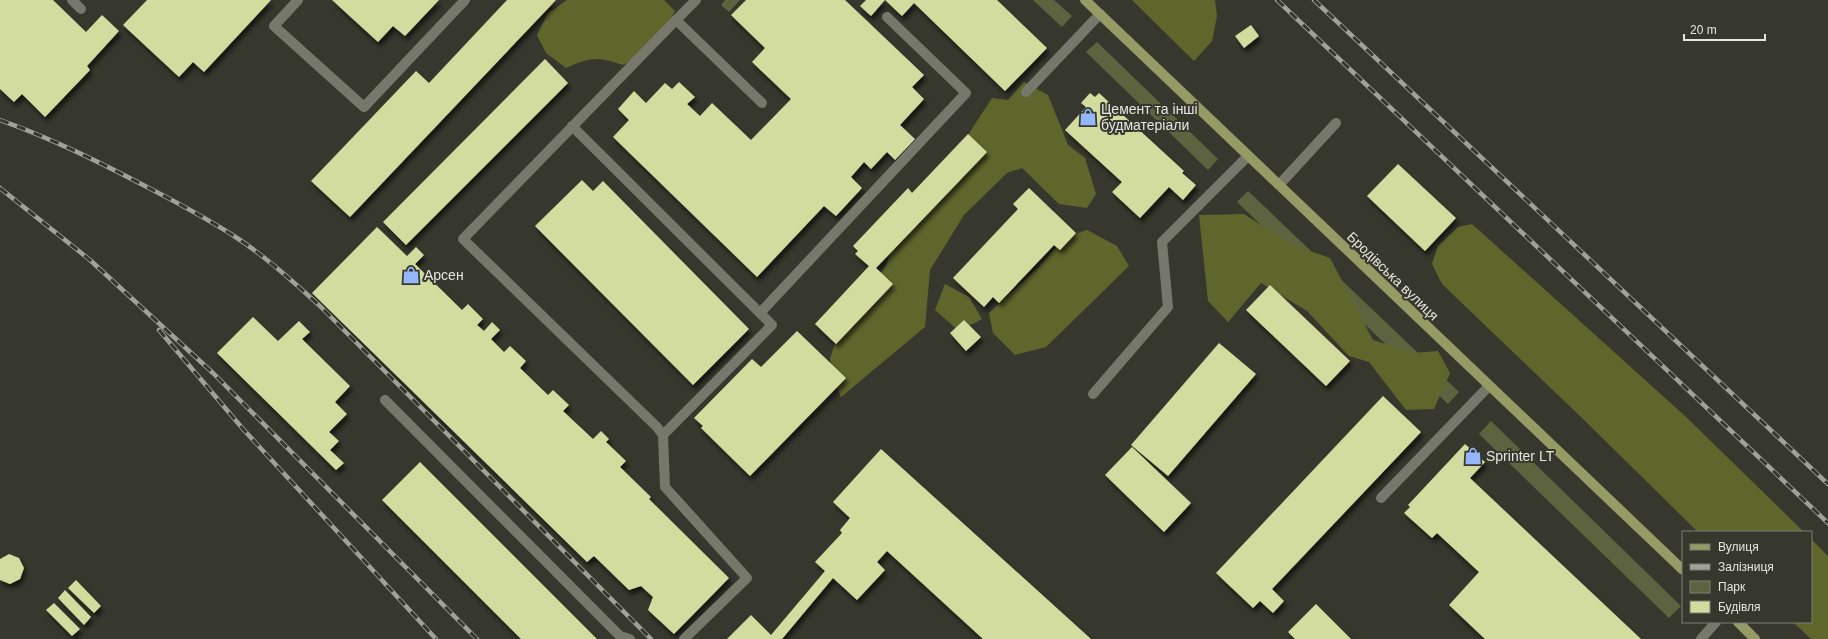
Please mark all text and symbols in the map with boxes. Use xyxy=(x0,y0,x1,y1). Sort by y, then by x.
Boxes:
scale bar xyxy=(1684,16,1765,42)
text: 20 m xyxy=(1690,23,1717,37)
place label: Цемент та інші будматеріали xyxy=(1101,101,1198,133)
shop icon: Цемент та інші будматеріали xyxy=(1078,107,1098,127)
street label: Бродівська вулиця xyxy=(1344,228,1442,324)
shop icon: Арсен xyxy=(401,265,421,285)
place label: Арсен xyxy=(424,267,464,283)
shop icon: Sprinter LT xyxy=(1463,446,1483,466)
place label: Sprinter LT xyxy=(1486,448,1555,464)
legend xyxy=(1682,531,1812,623)
text: Вулиця xyxy=(1718,540,1759,554)
text: Залізниця xyxy=(1718,560,1774,574)
text: Парк xyxy=(1718,580,1746,594)
text: Будівля xyxy=(1718,600,1760,614)

